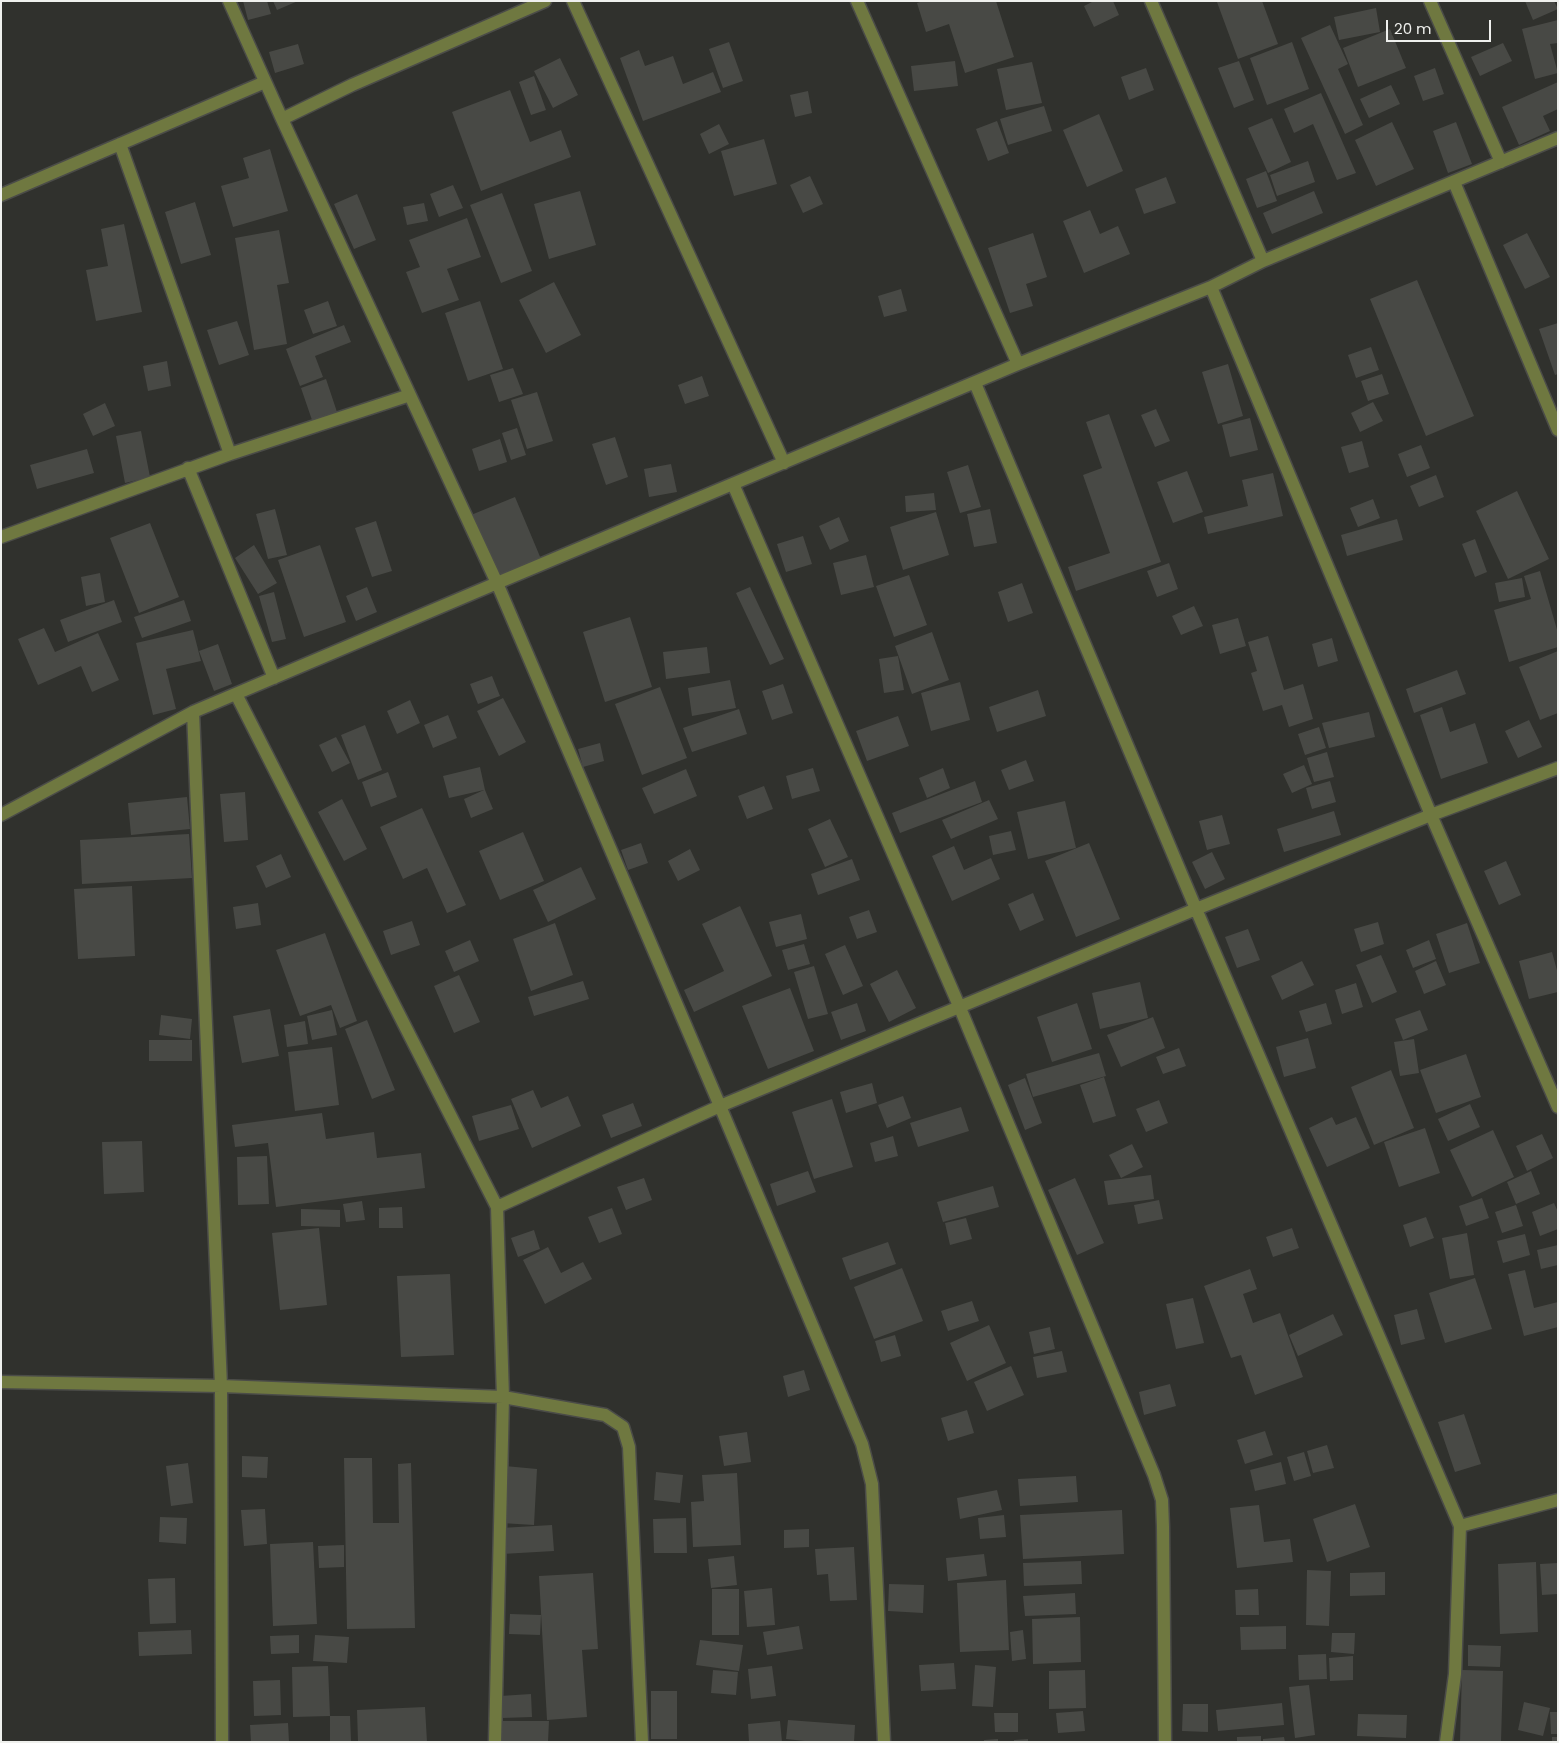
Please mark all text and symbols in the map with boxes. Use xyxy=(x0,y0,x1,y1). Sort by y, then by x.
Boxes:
scale bar xyxy=(1389,10,1494,42)
text: 20 m xyxy=(1394,18,1432,39)

